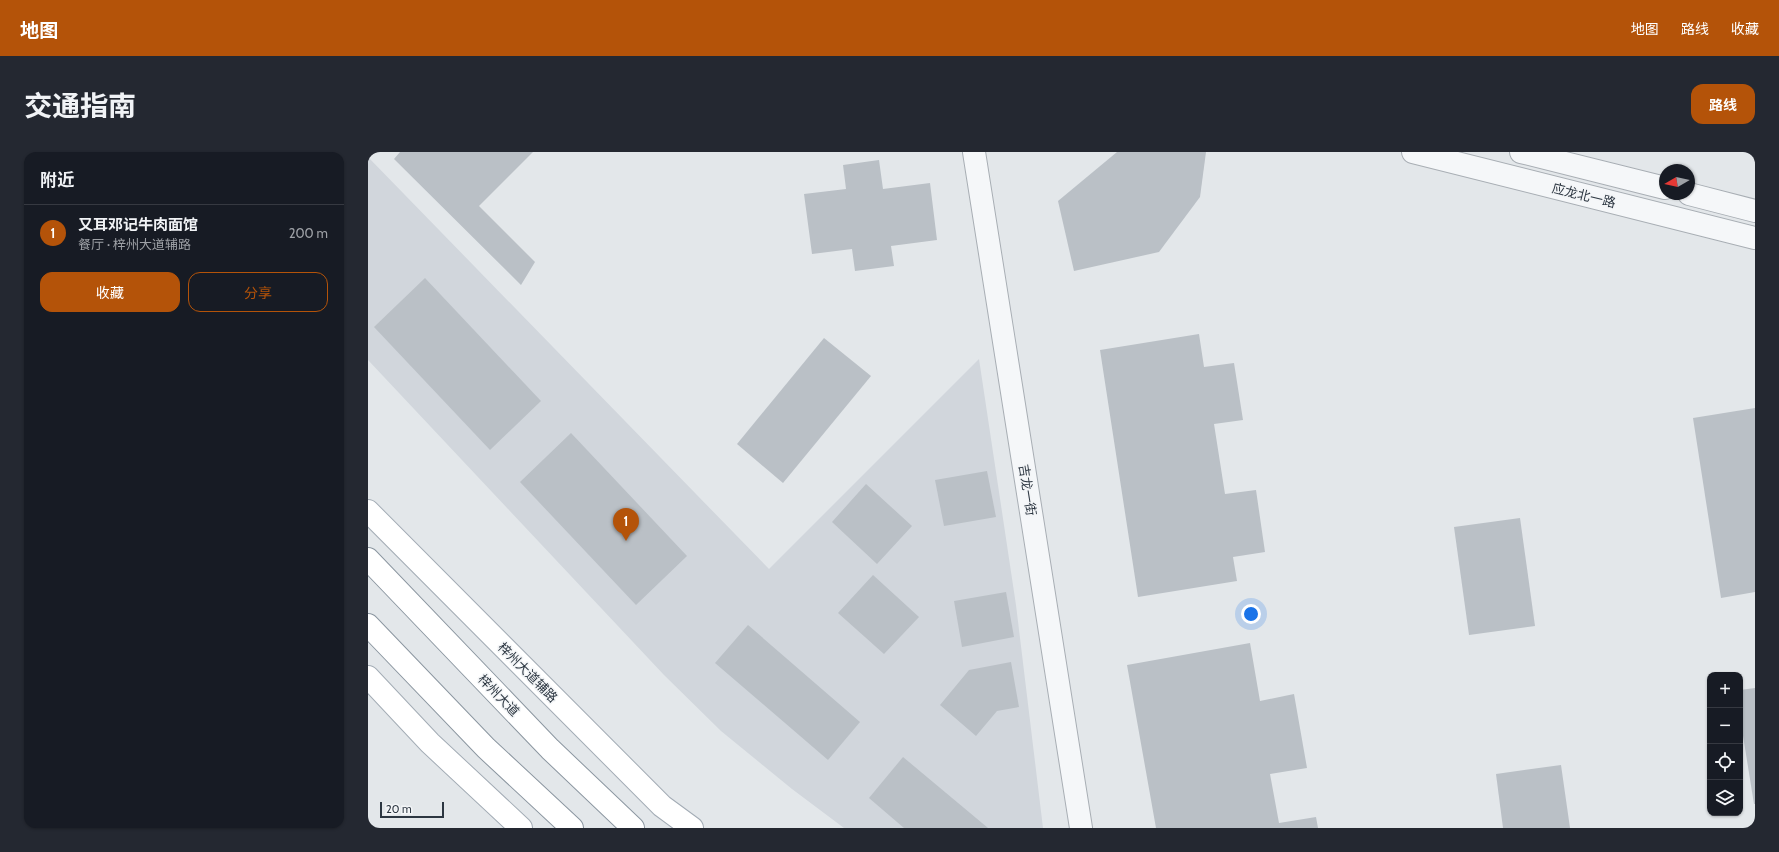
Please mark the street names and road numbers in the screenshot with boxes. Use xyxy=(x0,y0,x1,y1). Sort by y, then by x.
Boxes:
street label: 应龙北一路 xyxy=(1551,179,1617,211)
street label: 吉龙一街 xyxy=(1016,463,1040,517)
street label: 梓州大道辅路 xyxy=(495,639,561,705)
street label: 梓州大道 xyxy=(475,671,523,719)

